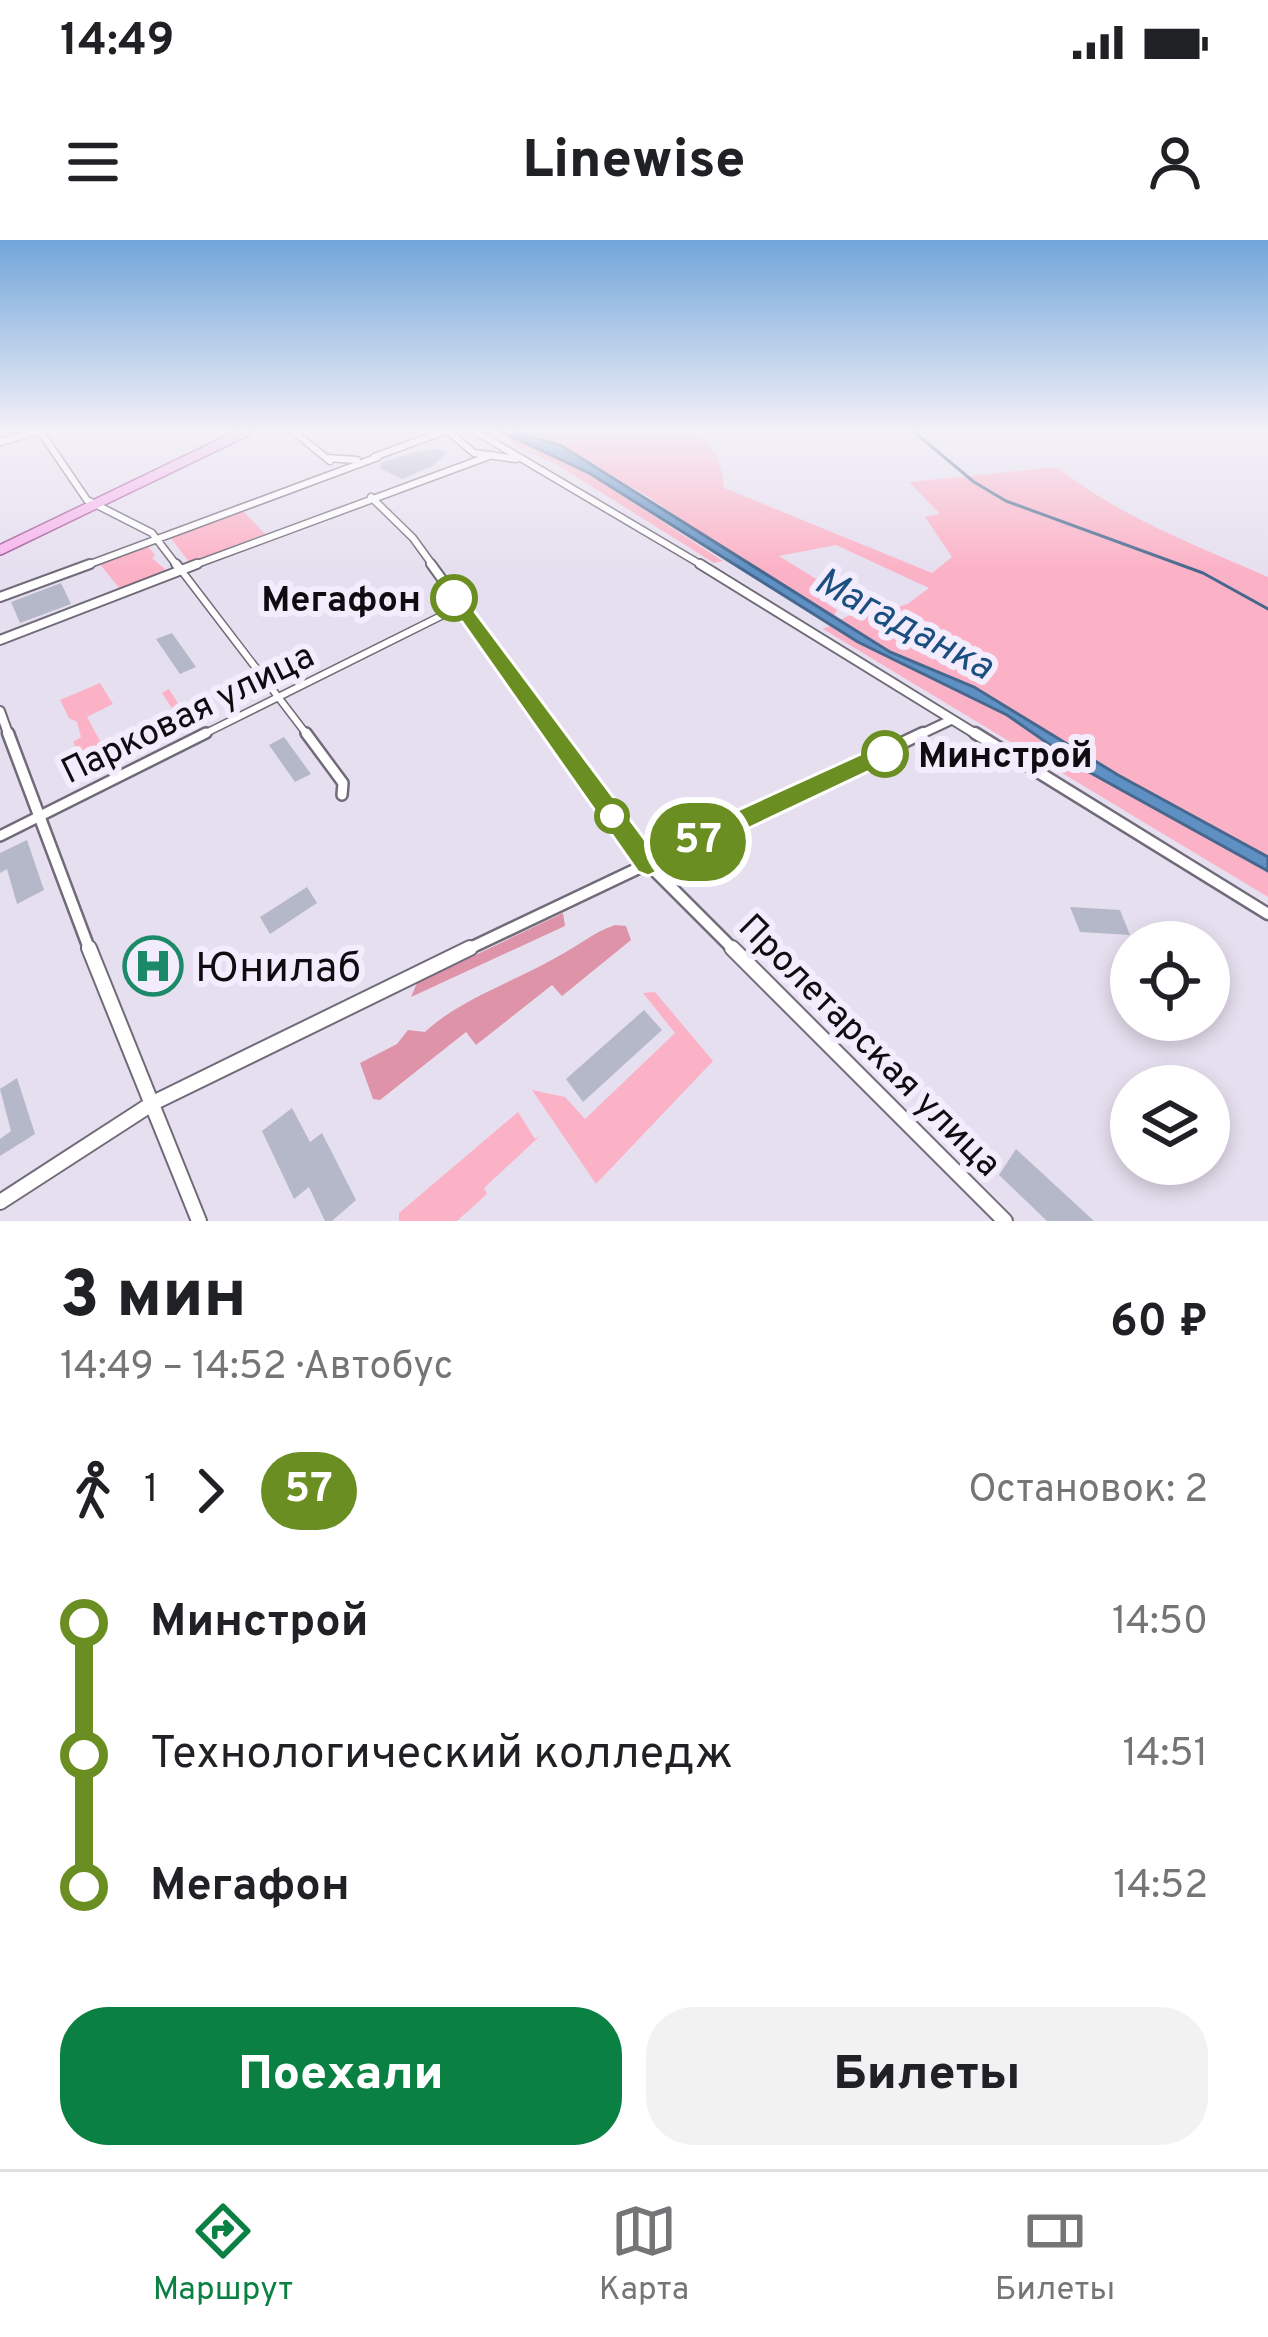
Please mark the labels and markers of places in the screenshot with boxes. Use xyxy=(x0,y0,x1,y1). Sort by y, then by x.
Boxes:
marker: Мегафон xyxy=(432,576,476,620)
place label: Мегафон xyxy=(261,579,421,625)
marker: Минстрой xyxy=(863,732,907,776)
place label: Минстрой xyxy=(918,735,1093,781)
unlabelled marker xyxy=(596,800,628,832)
hospital icon: Юнилаб xyxy=(122,935,184,997)
place label: Юнилаб xyxy=(195,944,361,997)

